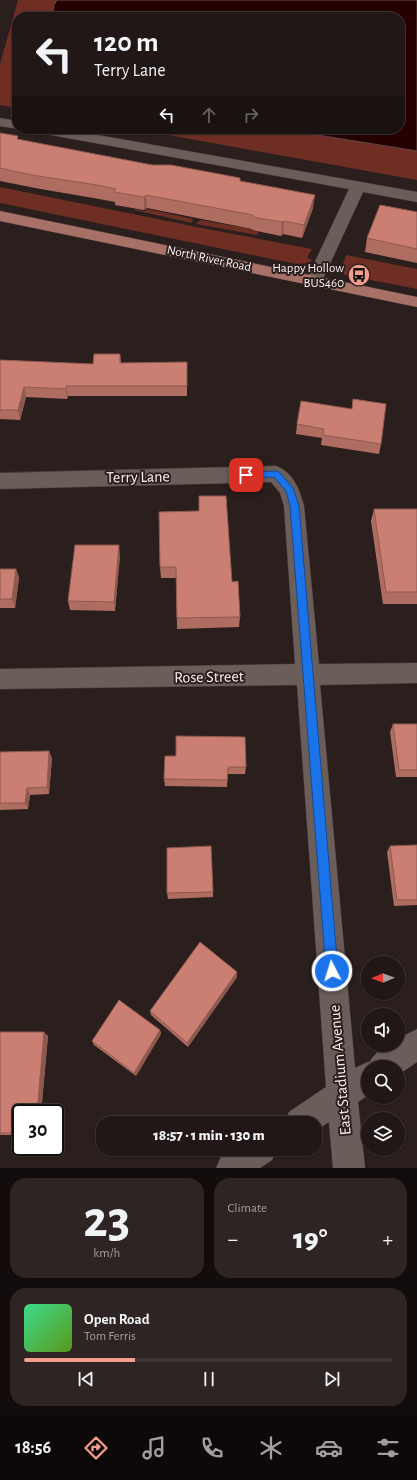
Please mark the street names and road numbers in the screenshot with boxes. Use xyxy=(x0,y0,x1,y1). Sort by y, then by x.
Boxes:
street label: North River Road xyxy=(166,244,253,274)
street label: Terry Lane xyxy=(106,468,170,487)
street label: Rose Street xyxy=(174,668,244,686)
street label: East Stadium Avenue xyxy=(326,1004,354,1136)

